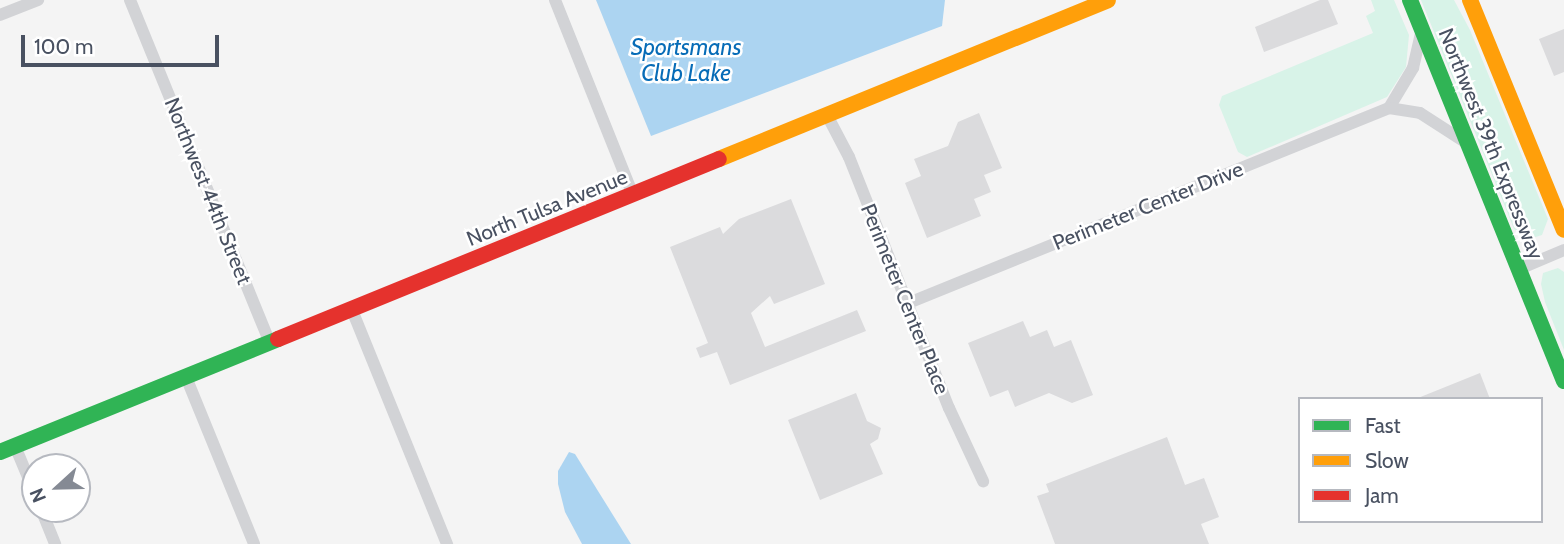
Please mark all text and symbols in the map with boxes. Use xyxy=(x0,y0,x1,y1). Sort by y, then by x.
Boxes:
scale bar xyxy=(24,21,222,65)
street label: Northwest 39th Expressway xyxy=(1433,25,1549,263)
water label: Sportsmans Club Lake xyxy=(631,33,741,87)
text: 100 m xyxy=(34,34,93,59)
street label: Northwest 44th Street xyxy=(159,94,257,288)
street label: Perimeter Center Drive xyxy=(1049,156,1247,256)
street label: North Tulsa Avenue xyxy=(463,164,631,252)
street label: Perimeter Center Place xyxy=(855,200,955,398)
legend xyxy=(1298,397,1543,523)
text: Fast xyxy=(1365,413,1401,438)
text: Slow xyxy=(1365,448,1409,473)
north arrow xyxy=(21,453,91,523)
text: Jam xyxy=(1365,483,1399,508)
text: N xyxy=(25,485,51,506)

